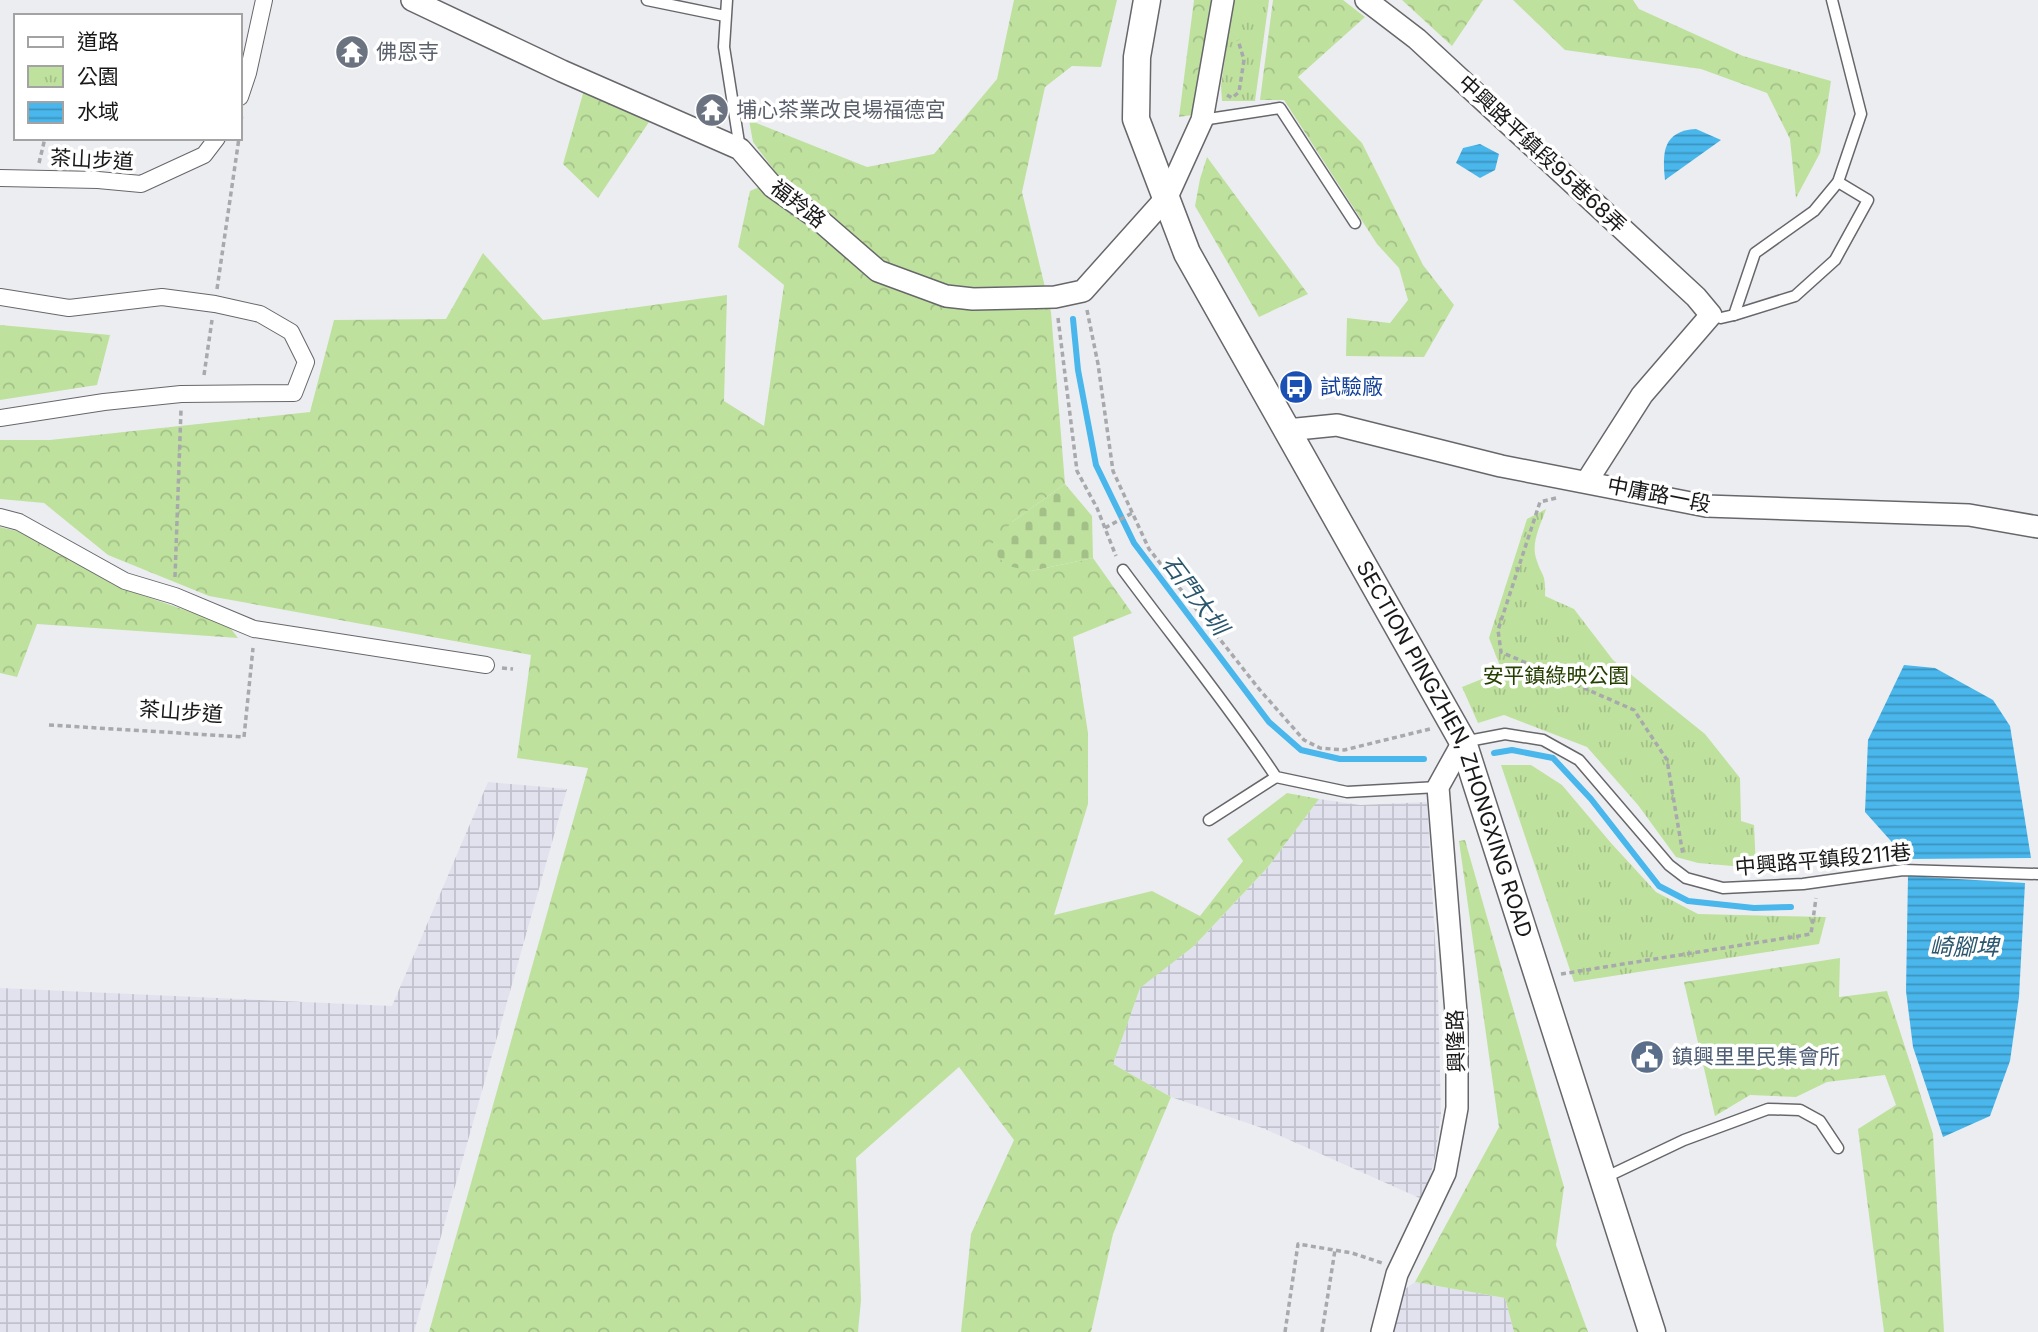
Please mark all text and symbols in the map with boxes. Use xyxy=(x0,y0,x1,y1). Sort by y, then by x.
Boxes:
legend xyxy=(14,14,242,140)
text: 道路 xyxy=(77,29,119,54)
temple icon: 佛恩寺 xyxy=(333,33,371,71)
place label: 佛恩寺 xyxy=(376,39,439,64)
text: 公園 xyxy=(77,64,119,89)
street label: 中興路平鎮段95巷68弄 xyxy=(1453,70,1631,238)
temple icon: 埔心茶業改良場福德宮 xyxy=(693,91,731,129)
place label: 埔心茶業改良場福德宮 xyxy=(736,97,946,122)
text: 水域 xyxy=(77,99,119,124)
street label: 茶山步道 xyxy=(49,145,135,174)
street label: 福羚路 xyxy=(766,174,831,233)
bus stop icon: 試驗廠 xyxy=(1277,368,1315,406)
place label: 試驗廠 xyxy=(1320,374,1383,399)
street label: 中庸路一段 xyxy=(1605,472,1713,517)
water label: 石門大圳 xyxy=(1156,550,1236,643)
street label: SECTION PINGZHEN, ZHONGXING ROAD xyxy=(1351,556,1538,940)
park label: 安平鎮綠映公園 xyxy=(1483,663,1630,688)
street label: 茶山步道 xyxy=(138,696,224,727)
street label: 中興路平鎮段211巷 xyxy=(1734,839,1912,880)
water label: 崎腳埤 xyxy=(1930,933,2002,961)
street label: 興隆路 xyxy=(1442,1009,1469,1073)
public building icon: 鎮興里里民集會所 xyxy=(1628,1038,1666,1076)
place label: 鎮興里里民集會所 xyxy=(1672,1044,1840,1069)

